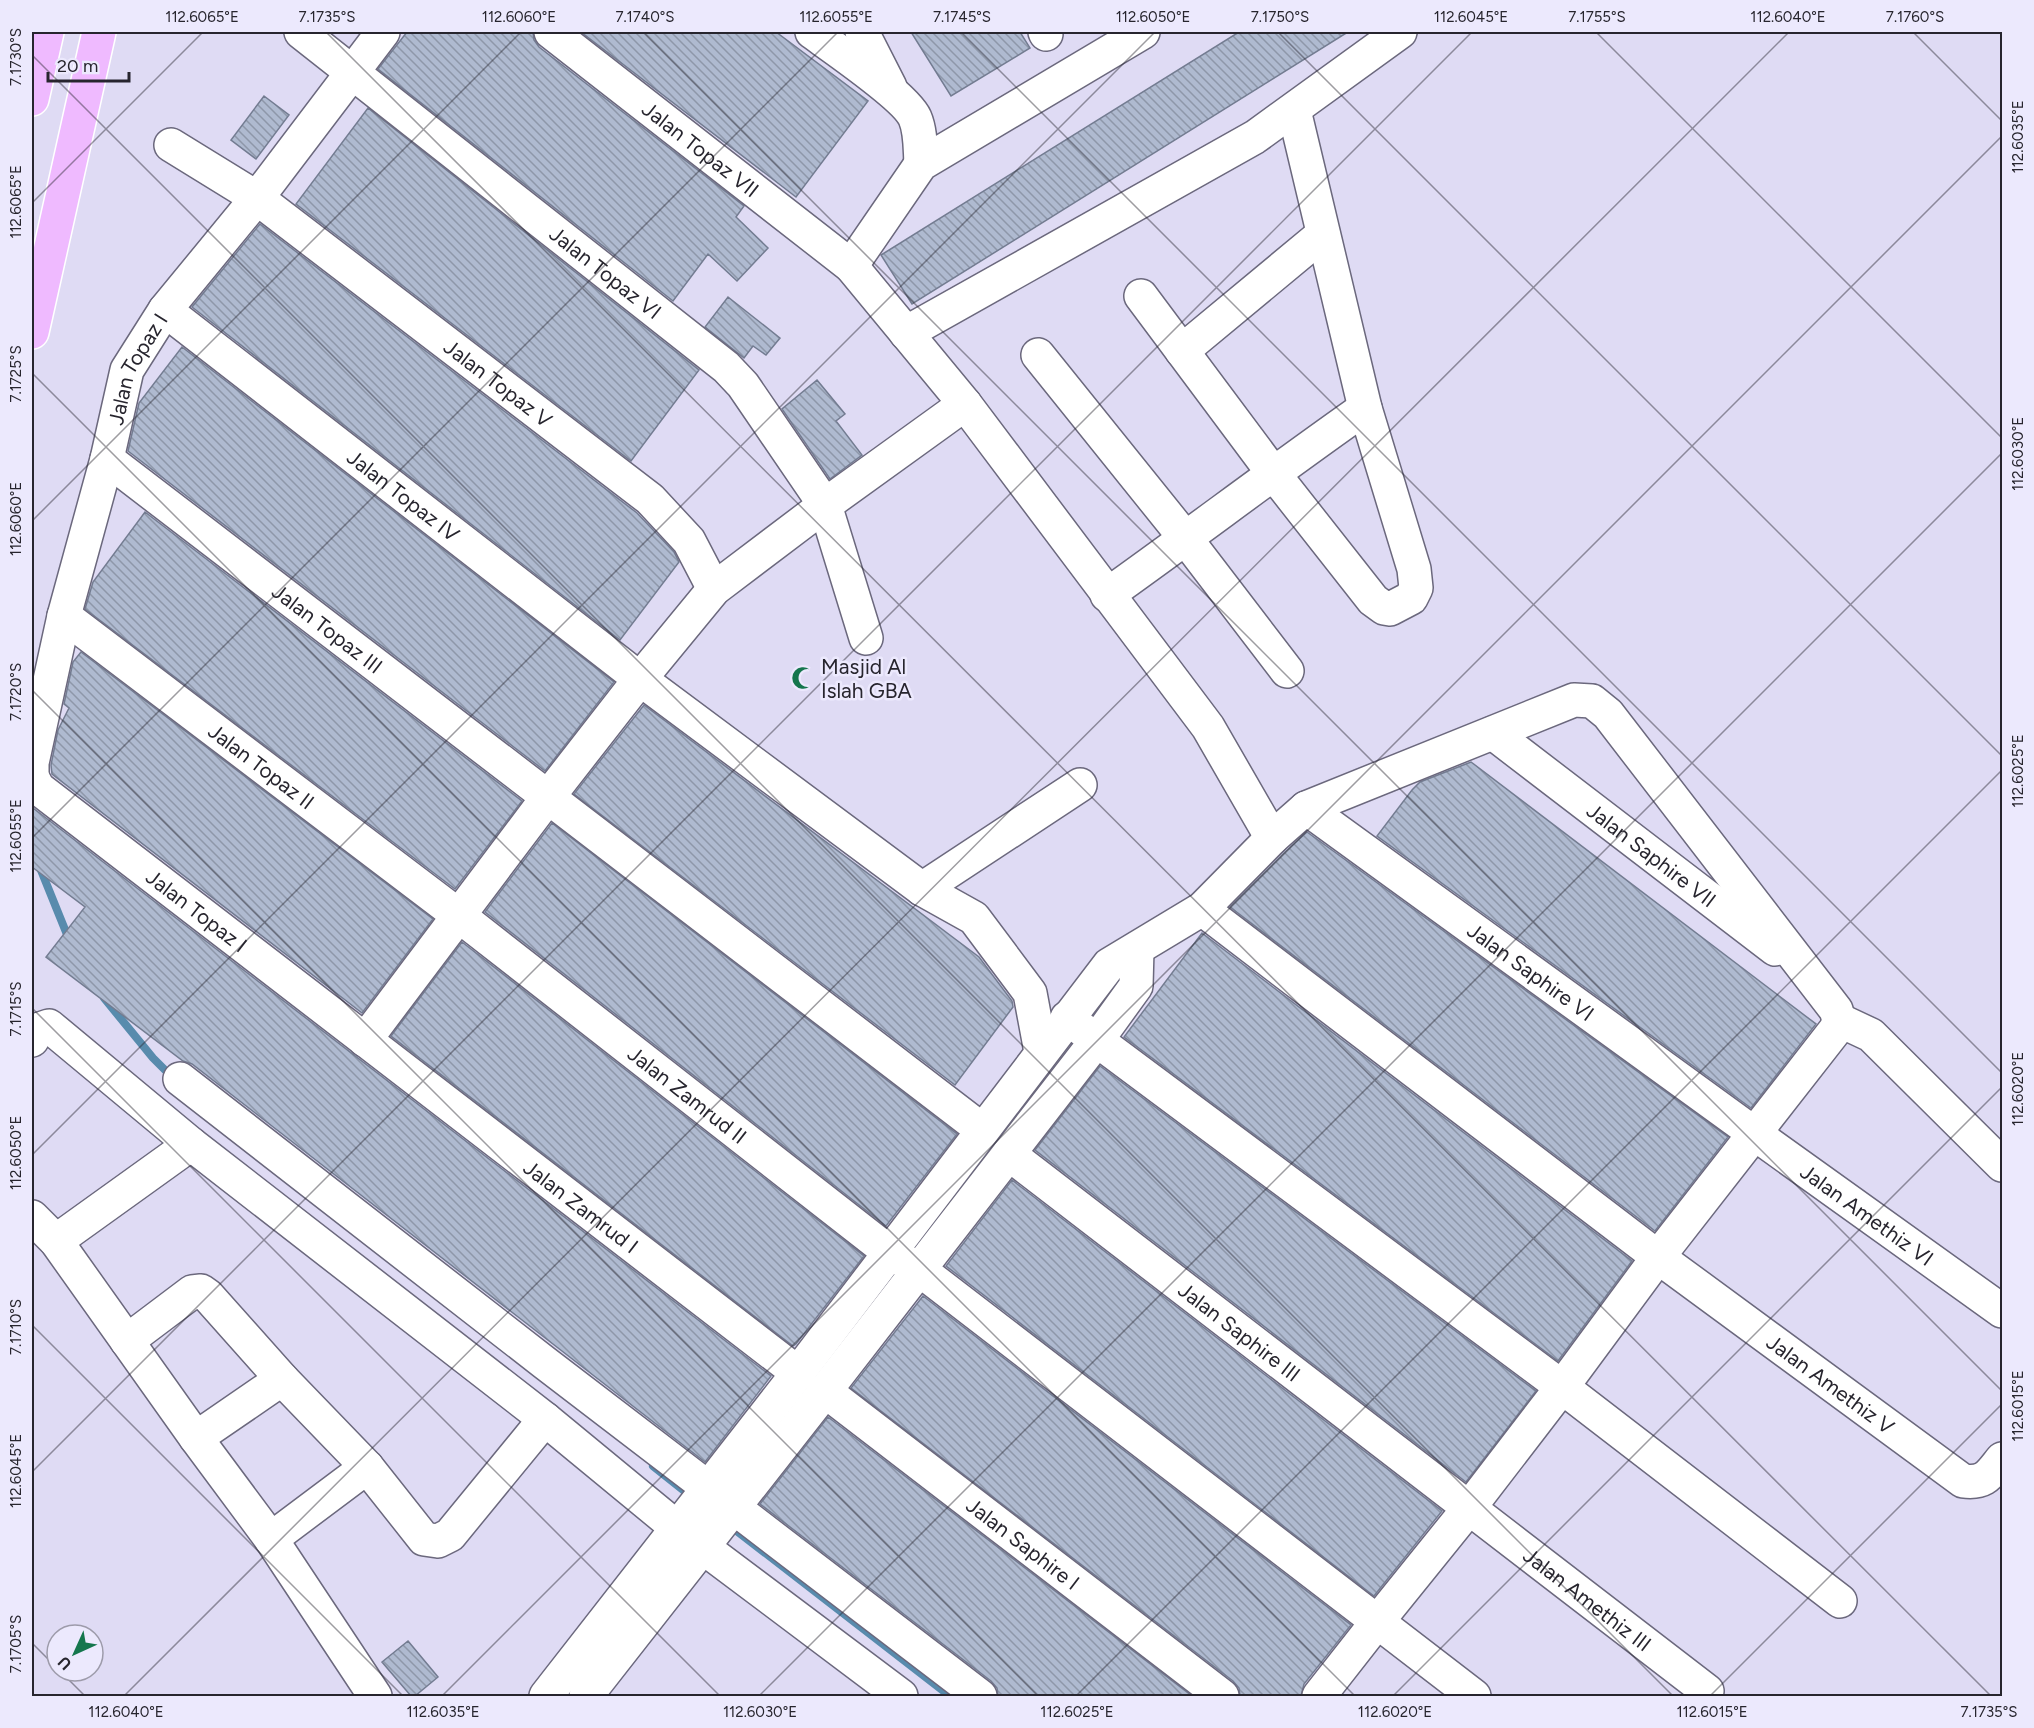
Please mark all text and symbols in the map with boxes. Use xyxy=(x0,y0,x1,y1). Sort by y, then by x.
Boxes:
text: 112.6065°E xyxy=(165,8,239,26)
text: 7.1735°S xyxy=(299,8,355,26)
text: 112.6060°E xyxy=(482,8,556,26)
text: 7.1740°S xyxy=(615,8,675,26)
text: 112.6055°E xyxy=(799,8,873,26)
text: 7.1745°S xyxy=(933,8,991,26)
text: 112.6050°E xyxy=(1116,8,1190,26)
text: 7.1750°S xyxy=(1251,8,1309,26)
text: 112.6045°E xyxy=(1434,8,1508,26)
text: 7.1755°S xyxy=(1568,8,1626,26)
text: 112.6040°E xyxy=(1750,8,1826,26)
text: 7.1760°S xyxy=(1886,8,1944,26)
text: 7.1730°S xyxy=(7,28,25,86)
scale bar xyxy=(48,45,129,83)
text: 20 m xyxy=(57,55,98,77)
street label: Jalan Topaz VII xyxy=(638,96,764,202)
text: 112.6035°E xyxy=(2009,100,2027,174)
text: 112.6065°E xyxy=(7,165,25,239)
street label: Jalan Topaz VI xyxy=(545,221,667,324)
street label: Jalan Topaz I xyxy=(103,309,172,427)
street label: Jalan Topaz V xyxy=(439,334,558,432)
text: 7.1725°S xyxy=(7,345,25,403)
text: 112.6030°E xyxy=(2009,417,2027,491)
street label: Jalan Topaz IV xyxy=(342,444,465,547)
text: 112.6060°E xyxy=(7,482,25,556)
street label: Jalan Topaz III xyxy=(268,578,388,678)
place label: Masjid Al Islah GBA xyxy=(821,654,912,703)
text: 7.1720°S xyxy=(7,663,25,721)
mosque icon: Masjid Al Islah GBA xyxy=(790,665,816,691)
street label: Jalan Topaz II xyxy=(204,718,319,814)
text: 112.6025°E xyxy=(2009,734,2027,808)
street label: Jalan Saphire VII xyxy=(1582,797,1721,912)
text: 112.6055°E xyxy=(7,799,25,873)
street label: Jalan Topaz I xyxy=(141,864,252,957)
street label: Jalan Saphire VI xyxy=(1463,917,1599,1026)
text: 7.1715°S xyxy=(7,982,25,1037)
street label: Jalan Zamrud II xyxy=(623,1040,752,1149)
text: 112.6020°E xyxy=(2009,1052,2027,1126)
text: 112.6050°E xyxy=(7,1116,25,1190)
street label: Jalan Zamrud I xyxy=(519,1154,643,1258)
street label: Jalan Amethiz VI xyxy=(1796,1158,1939,1271)
street label: Jalan Saphire III xyxy=(1174,1277,1306,1386)
text: 7.1710°S xyxy=(7,1299,25,1355)
street label: Jalan Amethiz V xyxy=(1762,1329,1900,1439)
text: 112.6015°E xyxy=(2009,1370,2027,1442)
text: 112.6045°E xyxy=(7,1434,25,1508)
street label: Jalan Saphire I xyxy=(962,1492,1085,1595)
street label: Jalan Amethiz III xyxy=(1519,1542,1656,1656)
text: 7.1705°S xyxy=(7,1615,25,1673)
north arrow xyxy=(45,1623,105,1683)
text: U xyxy=(54,1653,75,1674)
text: 112.6040°E xyxy=(88,1703,164,1721)
text: 112.6035°E xyxy=(406,1703,480,1721)
text: 112.6030°E xyxy=(723,1703,797,1721)
text: 112.6025°E xyxy=(1040,1703,1114,1721)
text: 112.6020°E xyxy=(1358,1703,1432,1721)
text: 112.6015°E xyxy=(1676,1703,1748,1721)
text: 7.1735°S xyxy=(1961,1703,2017,1721)

